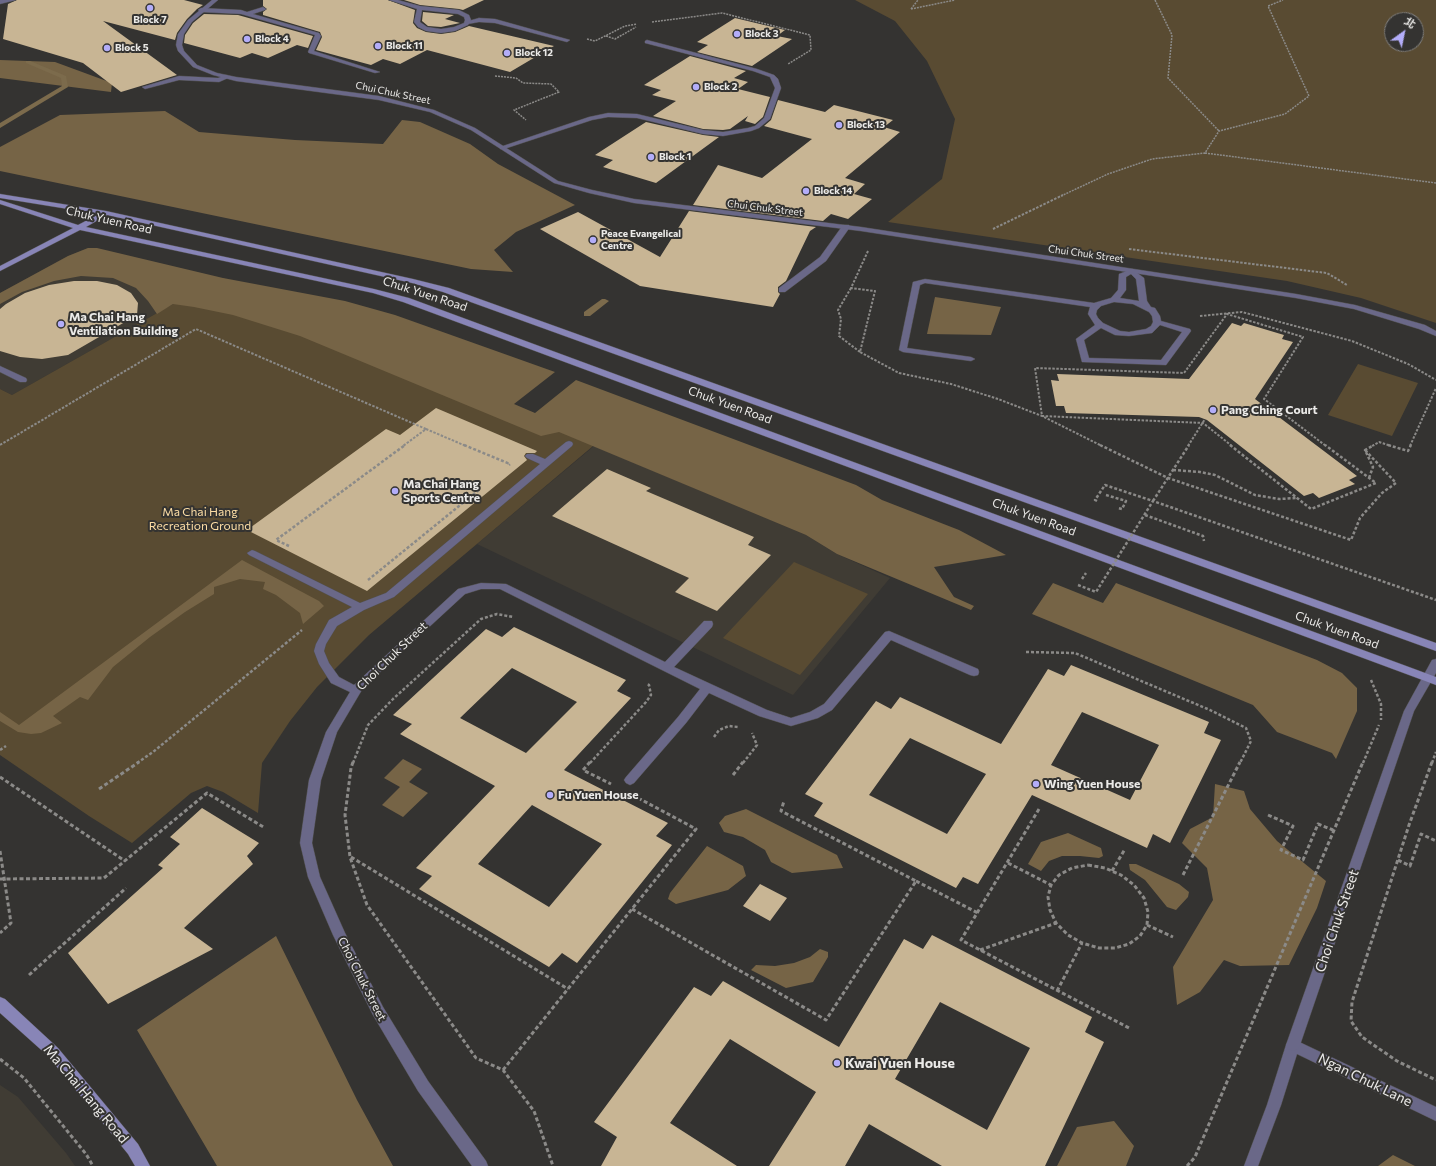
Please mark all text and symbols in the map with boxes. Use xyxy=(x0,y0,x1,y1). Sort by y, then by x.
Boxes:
marker: Block 7 xyxy=(145,3,155,13)
north arrow xyxy=(1384,12,1424,52)
place label: Block 7 xyxy=(133,14,167,26)
text: 北 xyxy=(1402,14,1418,31)
place label: Block 3 xyxy=(745,28,779,40)
marker: Block 3 xyxy=(732,29,742,39)
place label: Block 4 xyxy=(255,33,289,45)
marker: Block 4 xyxy=(242,34,252,44)
place label: Block 11 xyxy=(386,40,423,52)
marker: Block 11 xyxy=(373,41,383,51)
place label: Block 5 xyxy=(115,42,149,54)
marker: Block 5 xyxy=(102,43,112,53)
place label: Block 12 xyxy=(515,47,553,59)
marker: Block 12 xyxy=(502,48,512,58)
street label: Chui Chuk Street xyxy=(354,79,432,107)
place label: Block 2 xyxy=(704,81,738,93)
marker: Block 2 xyxy=(691,82,701,92)
place label: Block 13 xyxy=(847,119,885,131)
marker: Block 13 xyxy=(834,120,844,130)
place label: Block 1 xyxy=(659,151,691,163)
marker: Block 1 xyxy=(646,152,656,162)
place label: Block 14 xyxy=(814,185,852,197)
marker: Block 14 xyxy=(801,186,811,196)
street label: Chui Chuk Street xyxy=(726,197,804,219)
street label: Chuk Yuen Road xyxy=(65,203,153,237)
place label: Peace Evangelical Centre xyxy=(601,228,681,252)
marker: Peace Evangelical Centre xyxy=(588,235,598,245)
street label: Chui Chuk Street xyxy=(1047,243,1125,265)
street label: Chuk Yuen Road xyxy=(381,274,469,314)
place label: Ma Chai Hang Ventilation Building xyxy=(69,310,178,338)
marker: Ma Chai Hang Ventilation Building xyxy=(56,319,66,329)
street label: Chuk Yuen Road xyxy=(686,383,774,427)
place label: Pang Ching Court xyxy=(1221,403,1317,417)
marker: Pang Ching Court xyxy=(1208,405,1218,415)
place label: Ma Chai Hang Sports Centre xyxy=(403,477,480,505)
marker: Ma Chai Hang Sports Centre xyxy=(390,486,400,496)
street label: Chuk Yuen Road xyxy=(990,495,1078,539)
park label: Ma Chai Hang Recreation Ground xyxy=(149,505,251,533)
street label: Chuk Yuen Road xyxy=(1293,608,1381,652)
street label: Choi Chuk Street xyxy=(354,619,430,693)
place label: Wing Yuen House xyxy=(1044,777,1140,791)
marker: Wing Yuen House xyxy=(1031,779,1041,789)
place label: Fu Yuen House xyxy=(558,788,639,802)
marker: Fu Yuen House xyxy=(545,790,555,800)
street label: Choi Chuk Street xyxy=(1312,867,1362,975)
street label: Choi Chuk Street xyxy=(335,935,389,1023)
street label: Ma Chai Hang Road xyxy=(40,1041,132,1147)
street label: Ngan Chuk Lane xyxy=(1315,1050,1415,1110)
place label: Kwai Yuen House xyxy=(845,1055,955,1071)
marker: Kwai Yuen House xyxy=(832,1058,842,1068)

